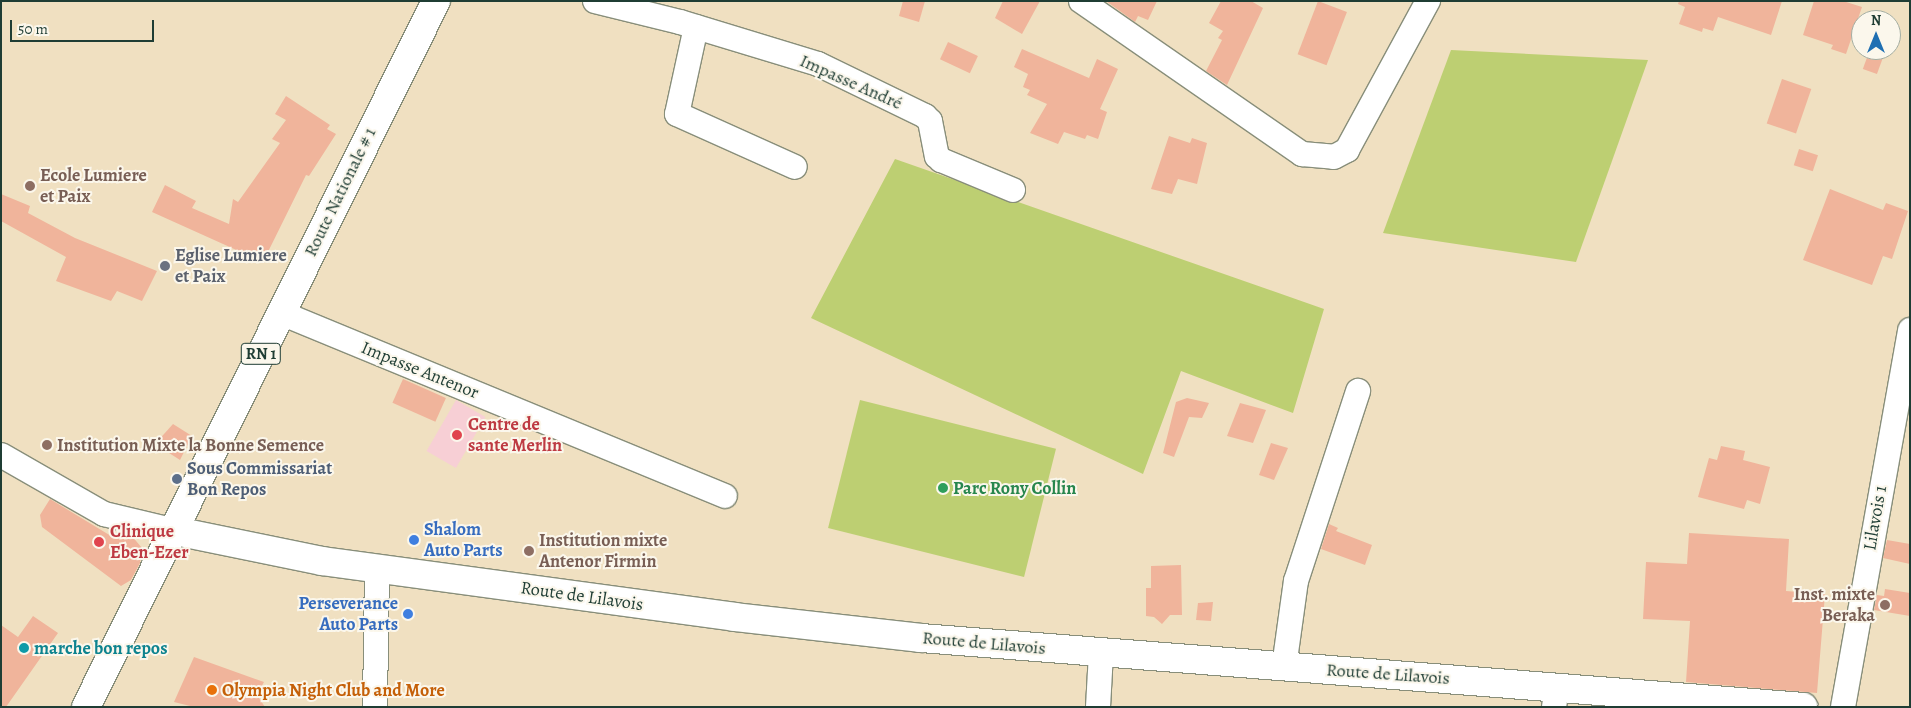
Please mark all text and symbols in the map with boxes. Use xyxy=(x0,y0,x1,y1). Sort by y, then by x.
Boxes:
scale bar xyxy=(12,10,156,42)
north arrow xyxy=(1851,10,1901,60)
text: N xyxy=(1871,11,1881,30)
text: 50 m xyxy=(18,19,48,39)
street label: Impasse André xyxy=(796,50,906,114)
street label: Route Nationale # 1 xyxy=(299,124,381,260)
place label: Ecole Lumiere et Paix xyxy=(40,165,147,208)
marker: Ecole Lumiere et Paix xyxy=(24,180,36,192)
place label: Eglise Lumiere et Paix xyxy=(175,245,287,288)
marker: Eglise Lumiere et Paix xyxy=(159,260,171,272)
street label: Impasse Antenor xyxy=(358,337,482,403)
road number: RN 1 xyxy=(240,340,282,368)
place label: Centre de sante Merlin xyxy=(468,414,562,456)
marker: Centre de sante Merlin xyxy=(450,428,464,442)
place label: Institution Mixte la Bonne Semence xyxy=(57,434,324,456)
marker: Institution Mixte la Bonne Semence xyxy=(41,439,53,451)
place label: Sous Commissariat Bon Repos xyxy=(187,458,332,500)
marker: Sous Commissariat Bon Repos xyxy=(171,473,183,485)
place label: Parc Rony Collin xyxy=(953,477,1076,499)
marker: Parc Rony Collin xyxy=(937,482,949,494)
street label: Lilavois 1 xyxy=(1859,484,1891,552)
place label: Shalom Auto Parts xyxy=(424,519,503,562)
place label: Clinique Eben-Ezer xyxy=(110,521,189,564)
place label: Institution mixte Antenor Firmin xyxy=(539,530,667,572)
marker: Shalom Auto Parts xyxy=(408,534,420,546)
marker: Clinique Eben-Ezer xyxy=(92,535,106,549)
marker: Institution mixte Antenor Firmin xyxy=(523,545,535,557)
street label: Route de Lilavois xyxy=(519,577,645,615)
place label: Inst. mixte Beraka xyxy=(1793,584,1875,626)
place label: Perseverance Auto Parts xyxy=(299,593,398,636)
marker: Inst. mixte Beraka xyxy=(1879,599,1891,611)
marker: Perseverance Auto Parts xyxy=(402,608,414,620)
street label: Route de Lilavois xyxy=(921,627,1047,659)
place label: marche bon repos xyxy=(34,637,167,659)
marker: marche bon repos xyxy=(18,642,30,654)
street label: Route de Lilavois xyxy=(1326,659,1450,689)
place label: Olympia Night Club and More xyxy=(222,679,445,701)
marker: Olympia Night Club and More xyxy=(206,684,218,696)

